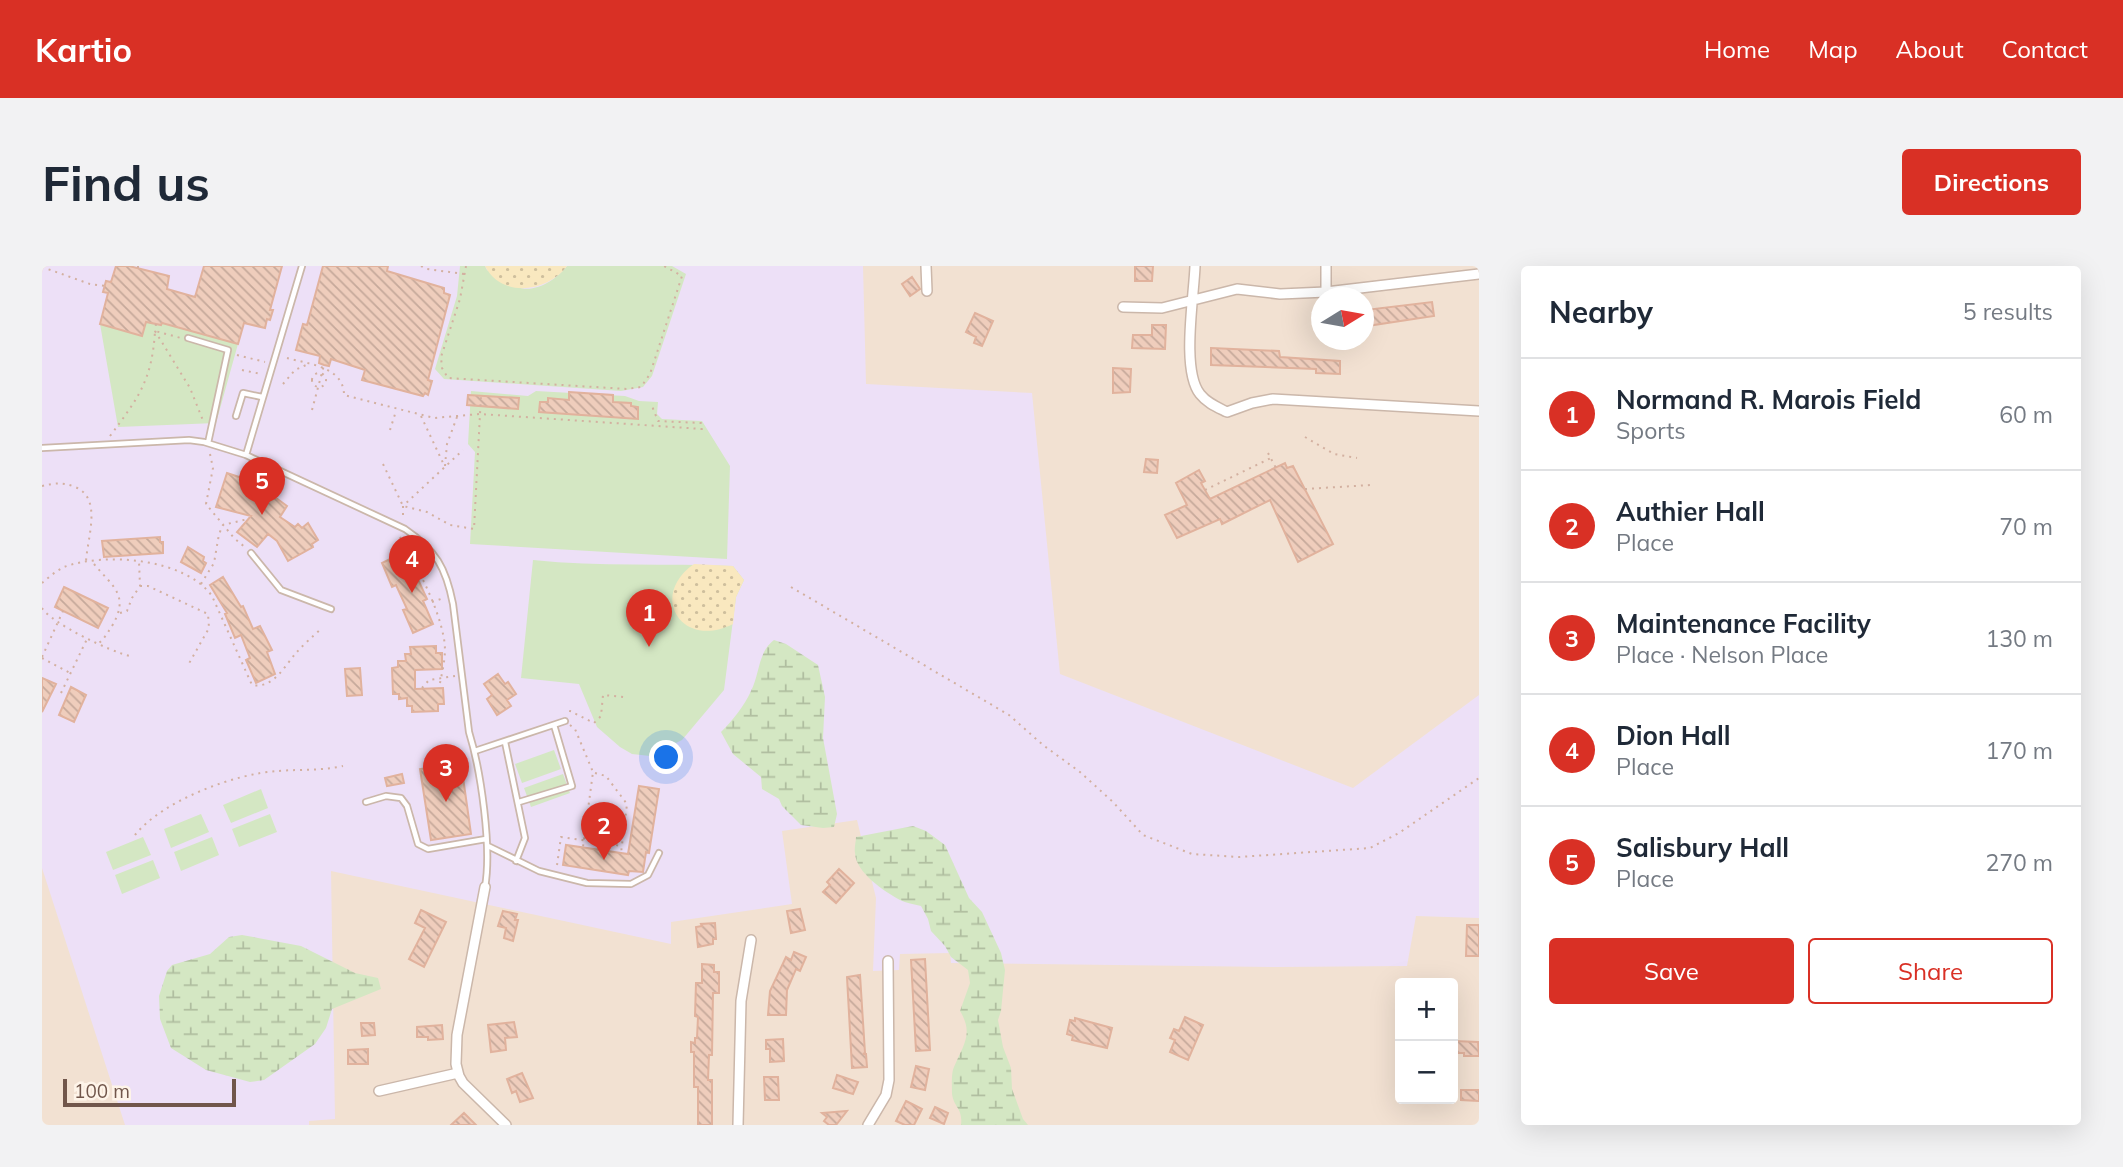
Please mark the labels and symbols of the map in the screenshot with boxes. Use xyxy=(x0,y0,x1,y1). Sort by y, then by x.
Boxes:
north arrow xyxy=(1311,287,1374,350)
pin: 5 xyxy=(239,457,285,515)
pin: 4 xyxy=(389,535,435,593)
pin: 1 xyxy=(626,589,672,647)
your location xyxy=(649,740,683,774)
pin: 3 xyxy=(423,744,469,802)
pin: 2 xyxy=(581,802,627,860)
scale bar xyxy=(63,1076,236,1108)

